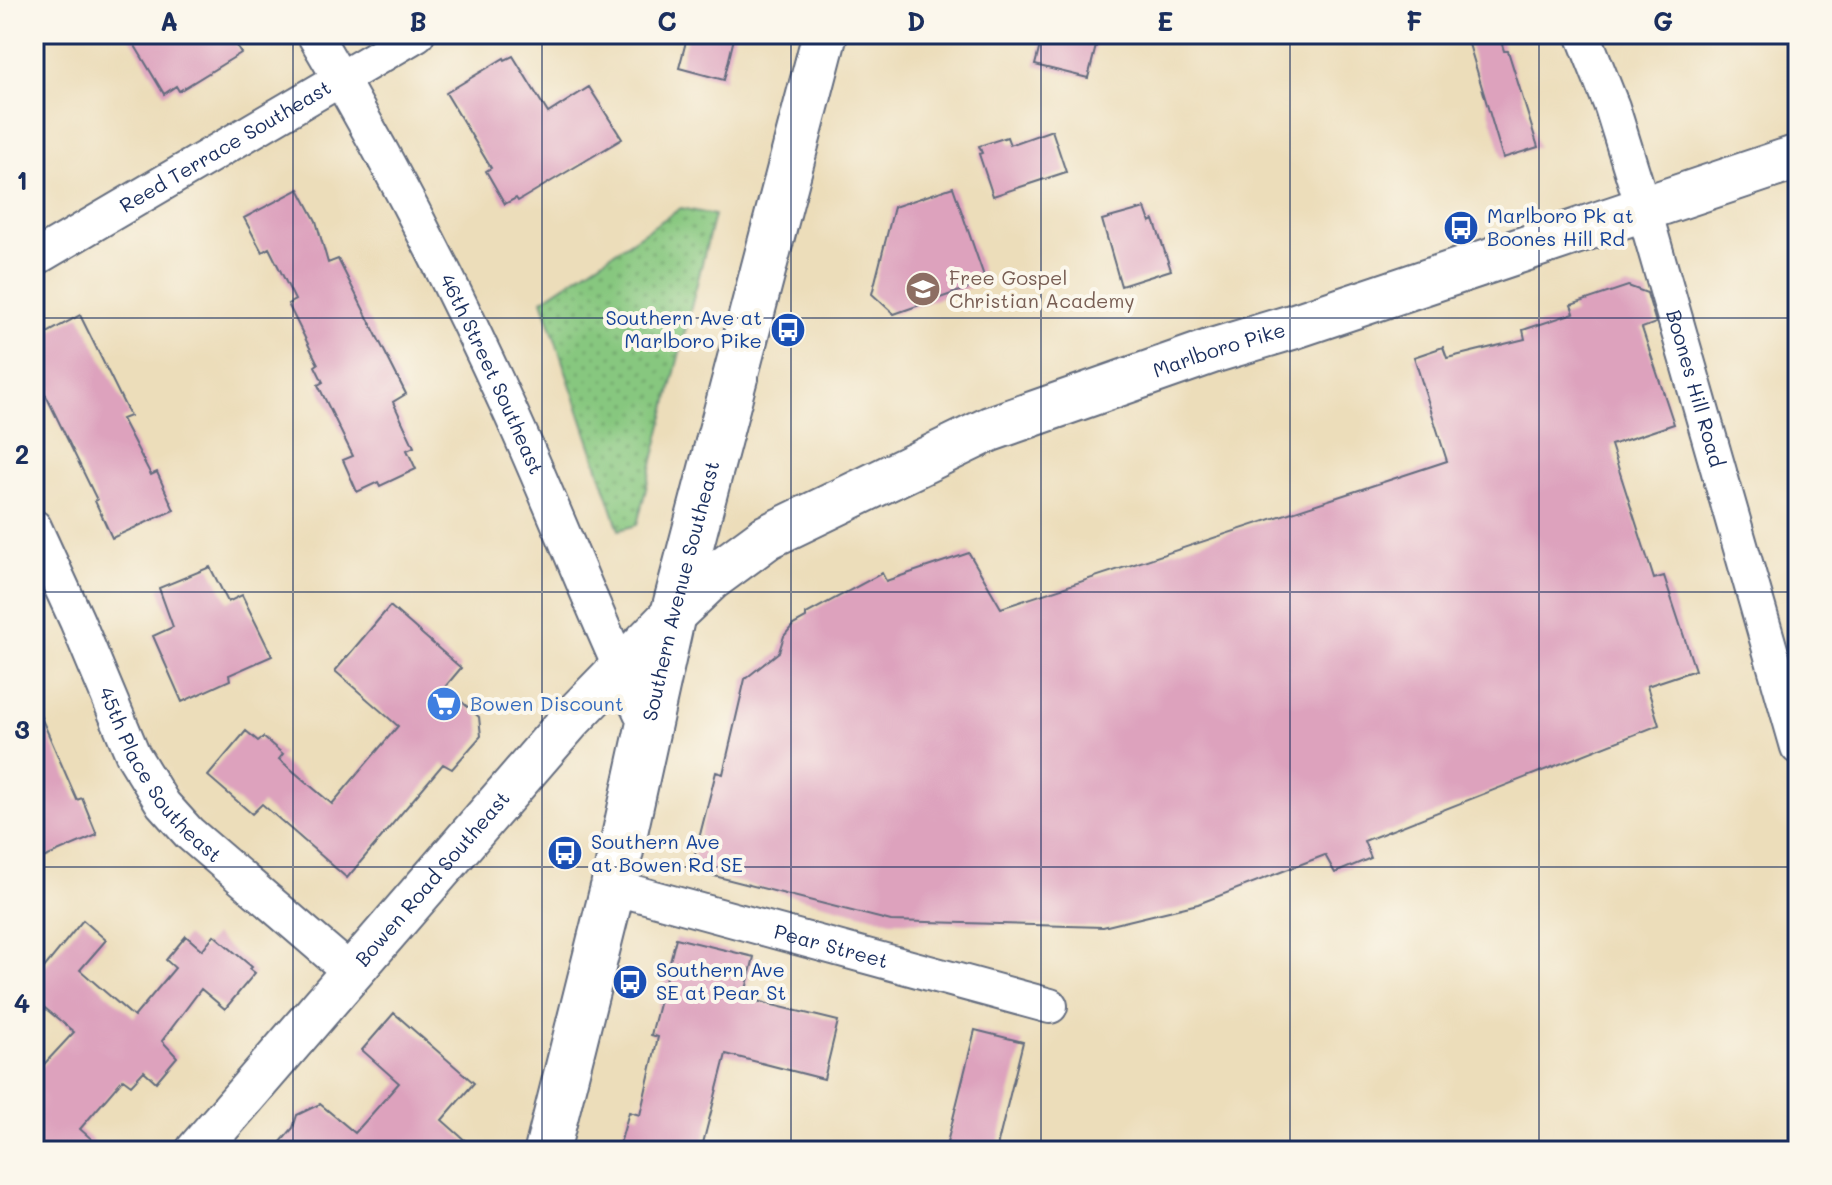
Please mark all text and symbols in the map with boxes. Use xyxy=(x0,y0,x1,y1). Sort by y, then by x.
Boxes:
text: A xyxy=(160,4,178,38)
text: B xyxy=(409,4,427,38)
text: C xyxy=(657,4,677,38)
text: D xyxy=(907,4,925,38)
text: E xyxy=(1157,4,1173,38)
text: F xyxy=(1406,4,1422,38)
text: G xyxy=(1653,4,1673,38)
street label: Reed Terrace Southeast xyxy=(114,73,335,218)
text: 1 xyxy=(16,163,28,197)
place label: Marlboro Pk at Boones Hill Rd xyxy=(1487,202,1634,251)
bus stop icon: Marlboro Pk at Boones Hill Rd xyxy=(1442,209,1480,247)
place label: Free Gospel Christian Academy xyxy=(949,264,1135,313)
street label: 46th Street Southeast xyxy=(435,269,550,478)
school or university icon: Free Gospel Christian Academy xyxy=(904,270,942,308)
place label: Southern Ave at Marlboro Pike xyxy=(606,304,762,353)
street label: Boones Hill Road xyxy=(1661,306,1731,470)
bus stop icon: Southern Ave at Marlboro Pike xyxy=(769,311,807,349)
street label: Marlboro Pike xyxy=(1149,316,1288,383)
text: 2 xyxy=(15,437,29,471)
street label: Southern Avenue Southeast xyxy=(636,458,725,723)
street label: 45th Place Southeast xyxy=(94,683,228,867)
supermarket icon: Bowen Discount xyxy=(425,685,463,723)
place label: Bowen Discount xyxy=(470,690,624,716)
text: 3 xyxy=(14,712,30,746)
street label: Bowen Road Southeast xyxy=(349,785,515,971)
place label: Southern Ave at Bowen Rd SE xyxy=(591,828,743,877)
bus stop icon: Southern Ave at Bowen Rd SE xyxy=(546,834,584,872)
street label: Pear Street xyxy=(771,917,891,973)
place label: Southern Ave SE at Pear St xyxy=(656,956,786,1005)
bus stop icon: Southern Ave SE at Pear St xyxy=(611,963,649,1001)
text: 4 xyxy=(14,986,30,1020)

